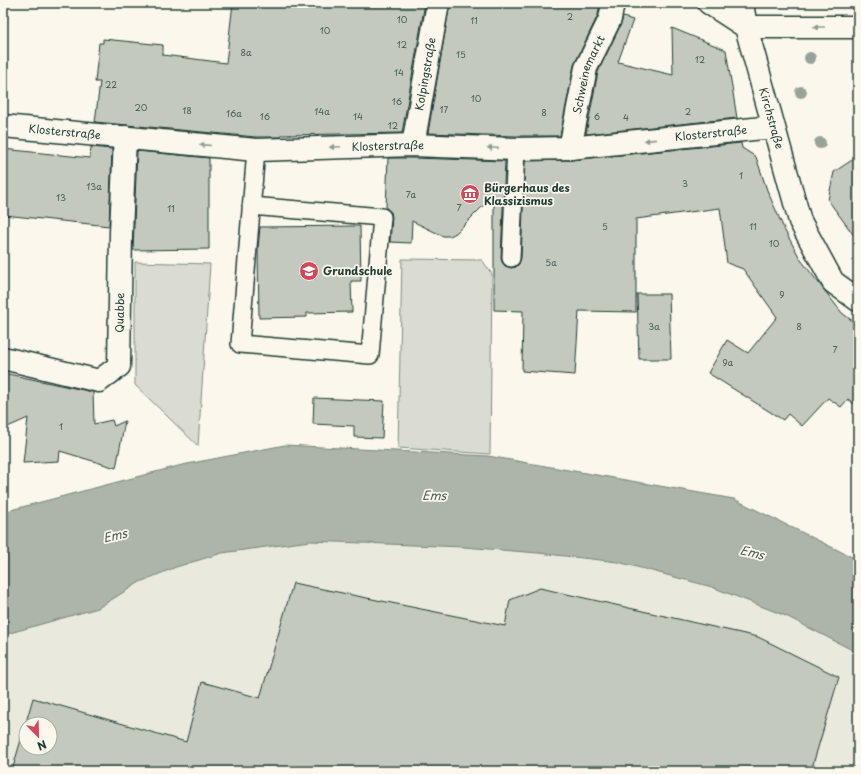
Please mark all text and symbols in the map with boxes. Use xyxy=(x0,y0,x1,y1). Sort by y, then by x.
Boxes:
house number: 2 xyxy=(567,9,573,23)
house number: 10 xyxy=(397,12,408,26)
house number: 11 xyxy=(470,13,478,27)
house number: 10 xyxy=(320,23,331,37)
one-way arrow xyxy=(812,24,825,30)
street label: Schweinemarkt xyxy=(568,32,609,115)
street label: Kolpingstraße xyxy=(410,36,440,112)
house number: 12 xyxy=(397,37,407,51)
house number: 8a xyxy=(240,45,252,59)
house number: 15 xyxy=(456,47,466,61)
house number: 12 xyxy=(695,52,705,66)
house number: 14 xyxy=(394,65,404,79)
house number: 22 xyxy=(105,77,117,91)
street label: Kirchstraße xyxy=(755,86,789,151)
house number: 10 xyxy=(471,91,482,105)
house number: 16 xyxy=(392,94,402,108)
house number: 20 xyxy=(135,100,148,114)
house number: 17 xyxy=(440,102,449,116)
house number: 18 xyxy=(182,103,192,117)
house number: 14a xyxy=(314,104,330,118)
house number: 2 xyxy=(685,104,691,118)
house number: 8 xyxy=(541,105,547,119)
house number: 16a xyxy=(226,106,242,120)
house number: 16 xyxy=(260,109,270,123)
house number: 14 xyxy=(353,109,363,123)
house number: 6 xyxy=(594,109,600,123)
house number: 4 xyxy=(623,110,629,124)
house number: 12 xyxy=(388,118,398,132)
street label: Klosterstraße xyxy=(28,119,102,143)
street label: Klosterstraße xyxy=(674,121,748,145)
street label: Klosterstraße xyxy=(351,136,424,155)
one-way arrow xyxy=(644,137,656,143)
one-way arrow xyxy=(199,142,211,148)
one-way arrow xyxy=(329,144,341,151)
one-way arrow xyxy=(486,145,499,151)
house number: 1 xyxy=(739,168,743,182)
house number: 3 xyxy=(682,176,688,190)
house number: 13a xyxy=(86,179,102,193)
place label: Bürgerhaus des Klassizismus xyxy=(484,179,570,209)
museum icon: Bürgerhaus des Klassizismus xyxy=(459,183,481,205)
house number: 7a xyxy=(406,187,417,201)
house number: 13 xyxy=(56,190,66,204)
house number: 7 xyxy=(456,200,462,214)
house number: 11 xyxy=(167,201,175,215)
house number: 5 xyxy=(602,219,608,233)
house number: 11 xyxy=(749,219,757,233)
house number: 10 xyxy=(769,236,780,250)
house number: 5a xyxy=(545,255,557,269)
school or university icon: Grundschule xyxy=(298,260,320,282)
place label: Grundschule xyxy=(323,262,392,279)
house number: 9 xyxy=(779,287,785,301)
street label: Quabbe xyxy=(111,293,128,333)
house number: 3a xyxy=(648,319,660,333)
house number: 8 xyxy=(796,319,802,333)
house number: 7 xyxy=(832,342,838,356)
house number: 9a xyxy=(723,355,734,369)
house number: 1 xyxy=(59,419,63,433)
water label: Ems xyxy=(422,486,448,504)
water label: Ems xyxy=(101,523,130,547)
water label: Ems xyxy=(738,540,767,564)
north arrow xyxy=(18,716,58,756)
text: N xyxy=(35,736,49,755)

